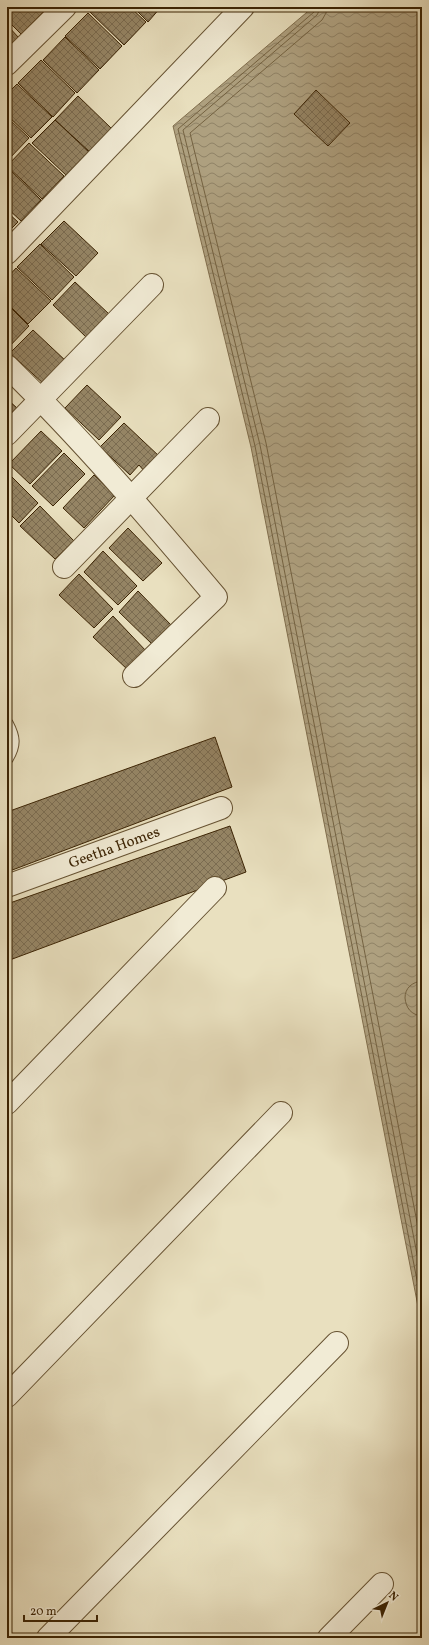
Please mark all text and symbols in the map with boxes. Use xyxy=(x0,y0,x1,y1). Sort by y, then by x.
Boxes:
street label: Geetha Homes xyxy=(66,822,163,875)
north arrow xyxy=(367,1583,407,1623)
text: N xyxy=(385,1589,401,1605)
scale bar xyxy=(24,1597,97,1623)
text: 20 m xyxy=(30,1604,57,1620)

